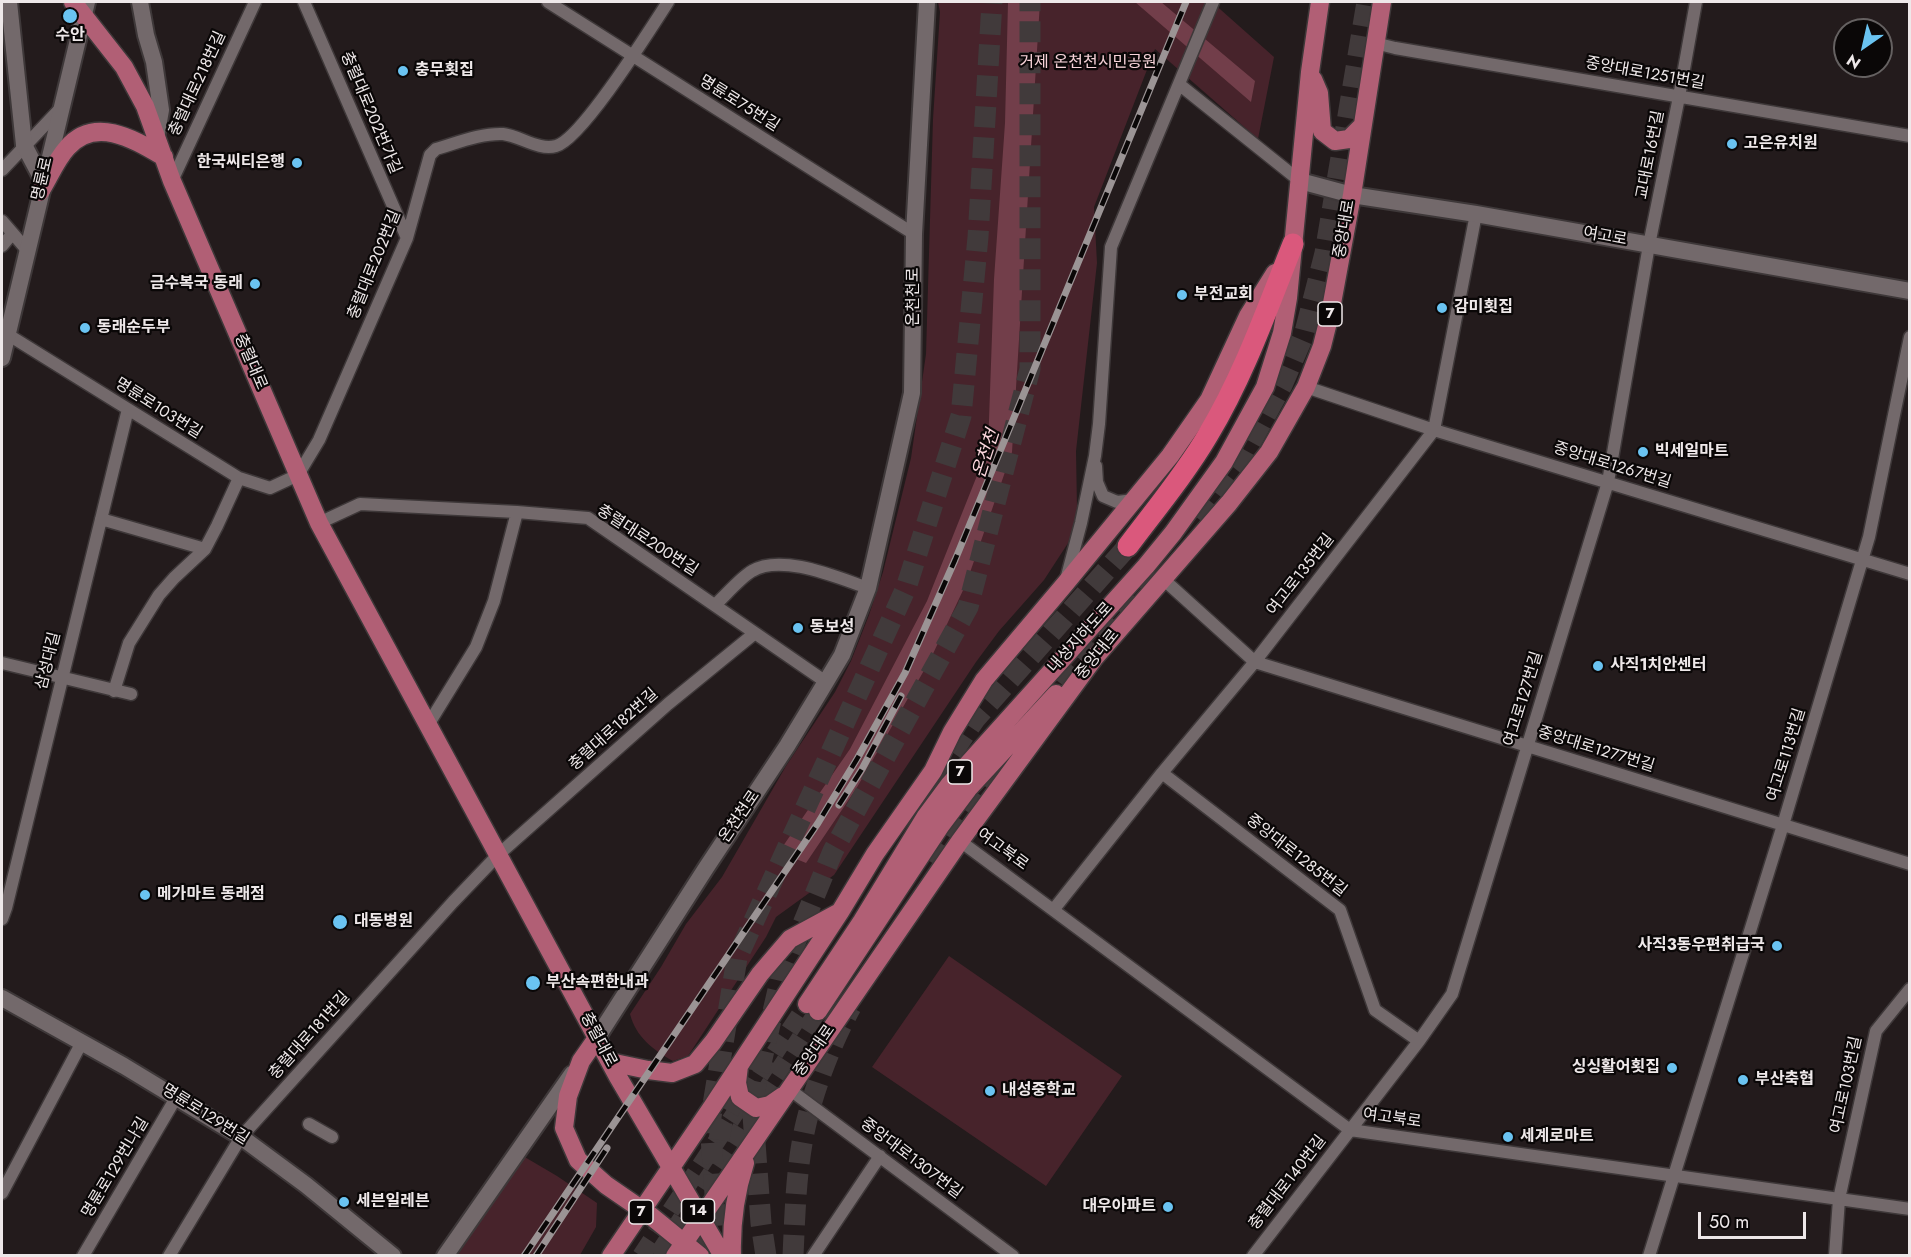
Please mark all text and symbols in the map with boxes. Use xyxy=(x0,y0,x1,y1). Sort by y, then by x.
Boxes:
marker: 수안 xyxy=(61,7,79,25)
north arrow xyxy=(1833,18,1893,78)
place label: 수안 xyxy=(55,26,85,46)
street label: 충렬대로218번길 xyxy=(165,29,231,139)
street label: 충렬대로202번가길 xyxy=(336,49,404,177)
text: N xyxy=(1842,49,1865,75)
park label: 거제 온천천시민공원 xyxy=(1019,53,1157,73)
street label: 중앙대로1251번길 xyxy=(1584,54,1706,94)
place label: 충무횟집 xyxy=(415,61,474,81)
marker: 충무횟집 xyxy=(396,64,410,78)
street label: 명륜로75번길 xyxy=(695,72,783,136)
street label: 교대로16번길 xyxy=(1633,109,1669,201)
place label: 고은유치원 xyxy=(1744,134,1818,154)
marker: 고은유치원 xyxy=(1725,137,1739,151)
place label: 한국씨티은행 xyxy=(197,153,285,173)
street label: 명륜로 xyxy=(29,155,57,203)
marker: 한국씨티은행 xyxy=(290,156,304,170)
street label: 중앙대로 xyxy=(1330,198,1360,260)
street label: 충렬대로202번길 xyxy=(344,208,406,322)
street label: 여고로 xyxy=(1582,224,1628,250)
street label: 온천천로 xyxy=(904,268,924,326)
place label: 금수복국 동래 xyxy=(150,274,243,294)
marker: 금수복국 동래 xyxy=(248,277,262,291)
place label: 부전교회 xyxy=(1194,285,1253,305)
marker: 부전교회 xyxy=(1175,288,1189,302)
place label: 감미횟집 xyxy=(1454,298,1513,318)
marker: 감미횟집 xyxy=(1435,301,1449,315)
road number: 7 xyxy=(1318,302,1342,326)
place label: 동래순두부 xyxy=(97,318,171,338)
marker: 동래순두부 xyxy=(78,321,92,335)
street label: 충렬대로 xyxy=(230,331,270,393)
street label: 명륜로103번길 xyxy=(111,375,205,443)
water label: 온천천 xyxy=(969,427,1005,481)
street label: 중앙대로1267번길 xyxy=(1551,439,1673,493)
place label: 빅세일마트 xyxy=(1655,442,1729,462)
marker: 빅세일마트 xyxy=(1636,445,1650,459)
street label: 충렬대로200번길 xyxy=(593,501,701,581)
street label: 여고로135번길 xyxy=(1263,530,1339,620)
street label: 내성지하도로 xyxy=(1044,599,1118,677)
place label: 동보성 xyxy=(810,618,854,638)
marker: 동보성 xyxy=(791,621,805,635)
street label: 중앙대로 xyxy=(1072,626,1124,684)
street label: 삼성대길 xyxy=(33,630,65,692)
street label: 여고로127번길 xyxy=(1500,649,1548,749)
place label: 사직1치안센터 xyxy=(1610,656,1706,676)
marker: 사직1치안센터 xyxy=(1591,659,1605,673)
street label: 충렬대로182번길 xyxy=(565,685,663,775)
street label: 여고로113번길 xyxy=(1764,706,1810,804)
street label: 중앙대로1277번길 xyxy=(1535,723,1657,777)
road number: 7 xyxy=(948,760,972,784)
street label: 온천천로 xyxy=(716,787,764,847)
street label: 중앙대로1285번길 xyxy=(1242,811,1350,901)
street label: 여고북로 xyxy=(973,825,1031,875)
place label: 메가마트 동래점 xyxy=(157,885,265,905)
marker: 메가마트 동래점 xyxy=(138,888,152,902)
place label: 대동병원 xyxy=(354,912,413,932)
marker: 대동병원 xyxy=(331,913,349,931)
place label: 사직3동우편취급국 xyxy=(1637,936,1765,956)
marker: 사직3동우편취급국 xyxy=(1770,939,1784,953)
place label: 부산속편한내과 xyxy=(546,973,649,993)
marker: 부산속편한내과 xyxy=(524,974,542,992)
street label: 충렬대로181번길 xyxy=(266,988,354,1084)
street label: 충렬대로 xyxy=(576,1009,620,1071)
street label: 중앙대로 xyxy=(790,1021,840,1081)
street label: 여고로103번길 xyxy=(1827,1035,1867,1135)
place label: 싱싱활어횟집 xyxy=(1572,1058,1660,1078)
marker: 싱싱활어횟집 xyxy=(1665,1061,1679,1075)
place label: 부산축협 xyxy=(1755,1070,1814,1090)
marker: 부산축협 xyxy=(1736,1073,1750,1087)
street label: 명륜로129번길 xyxy=(158,1081,252,1149)
place label: 내성중학교 xyxy=(1002,1081,1076,1101)
marker: 내성중학교 xyxy=(983,1084,997,1098)
street label: 여고북로 xyxy=(1362,1105,1422,1133)
street label: 명륜로129번나길 xyxy=(78,1114,154,1222)
street label: 중앙대로1307번길 xyxy=(856,1115,966,1203)
place label: 세계로마트 xyxy=(1520,1127,1594,1147)
marker: 세계로마트 xyxy=(1501,1130,1515,1144)
street label: 충렬대로140번길 xyxy=(1245,1132,1331,1234)
place label: 세븐일레븐 xyxy=(356,1192,430,1212)
marker: 세븐일레븐 xyxy=(337,1195,351,1209)
place label: 대우아파트 xyxy=(1082,1197,1156,1217)
road number: 14 xyxy=(682,1199,714,1223)
road number: 7 xyxy=(629,1200,653,1224)
marker: 대우아파트 xyxy=(1161,1200,1175,1214)
scale bar xyxy=(1701,1200,1809,1238)
text: 50 m xyxy=(1709,1209,1749,1235)

